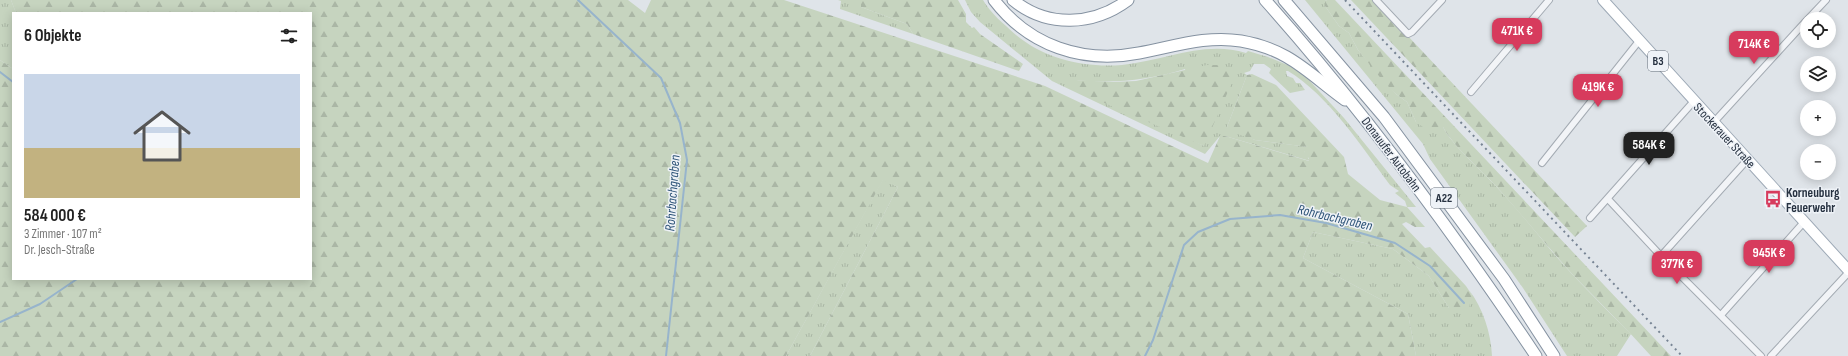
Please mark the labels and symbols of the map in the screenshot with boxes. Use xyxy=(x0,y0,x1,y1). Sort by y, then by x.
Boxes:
pin: 471K € xyxy=(1484,18,1550,52)
pin: 714K € xyxy=(1721,31,1787,65)
road number: B3 xyxy=(1648,51,1668,71)
pin: 419K € xyxy=(1565,74,1631,108)
street label: Stockerauer Straße xyxy=(1690,100,1759,172)
street label: Donauufer Autobahn xyxy=(1358,114,1425,195)
pin: 584K € xyxy=(1616,132,1682,166)
water label: Rohrbachgraben xyxy=(661,154,684,232)
place label: Korneuburg Feuerwehr xyxy=(1786,185,1840,216)
road number: A22 xyxy=(1431,188,1457,208)
bus stop icon: Korneuburg Feuerwehr xyxy=(1763,189,1783,209)
water label: Rohrbachgraben xyxy=(1296,201,1374,234)
pin: 945K € xyxy=(1736,240,1802,274)
pin: 377K € xyxy=(1644,251,1710,285)

